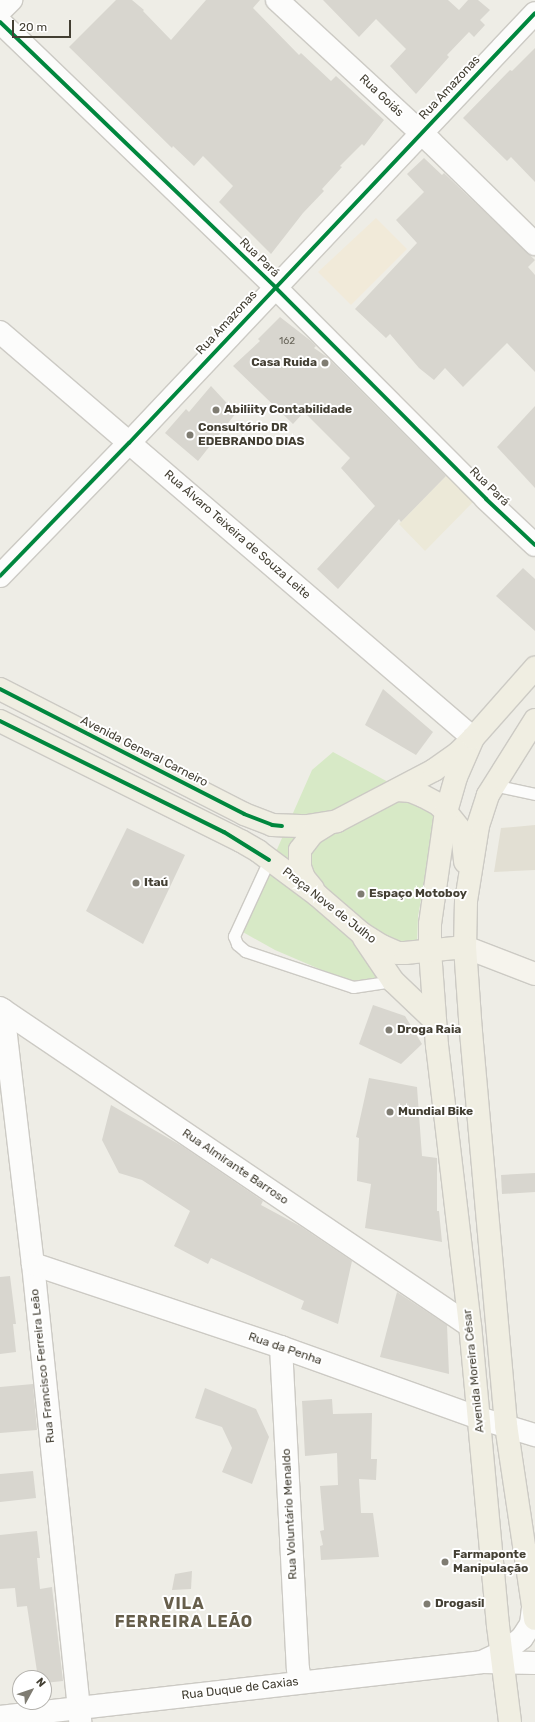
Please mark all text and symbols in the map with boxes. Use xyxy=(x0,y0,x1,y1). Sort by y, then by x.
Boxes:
scale bar xyxy=(14,12,73,38)
text: 20 m xyxy=(19,20,47,34)
street label: Rua Amazonas xyxy=(416,53,484,123)
street label: Rua Goiás xyxy=(356,72,406,120)
street label: Rua Pará xyxy=(236,235,282,281)
street label: Rua Amazonas xyxy=(193,288,261,358)
house number: 162 xyxy=(279,336,295,348)
place label: Casa Ruida xyxy=(251,356,317,370)
marker: Casa Ruida xyxy=(320,358,330,368)
place label: Abiliity Contabilidade xyxy=(224,403,353,417)
marker: Abiliity Contabilidade xyxy=(211,405,221,415)
place label: Consultório DR EDEBRANDO DIAS xyxy=(198,421,304,449)
marker: Consultório DR EDEBRANDO DIAS xyxy=(185,430,195,440)
street label: Rua Pará xyxy=(466,464,512,510)
street label: Rua Álvaro Teixeira de Souza Leite xyxy=(161,467,313,603)
street label: Avenida General Carneiro xyxy=(78,714,210,790)
street label: Praça Nove de Julho xyxy=(279,865,379,947)
place label: Itaú xyxy=(144,876,168,890)
marker: Itaú xyxy=(131,878,141,888)
place label: Espaço Motoboy xyxy=(369,887,467,901)
marker: Espaço Motoboy xyxy=(356,889,366,899)
place label: Droga Raia xyxy=(397,1023,461,1037)
marker: Droga Raia xyxy=(384,1025,394,1035)
place label: Mundial Bike xyxy=(398,1105,473,1119)
marker: Mundial Bike xyxy=(385,1107,395,1117)
street label: Rua Almirante Barroso xyxy=(179,1126,291,1208)
street label: Rua Francisco Ferreira Leão xyxy=(28,1288,58,1444)
street label: Avenida Moreira César xyxy=(460,1308,488,1434)
street label: Rua da Penha xyxy=(246,1330,324,1368)
street label: Rua Voluntário Menaldo xyxy=(279,1448,301,1580)
place label: Farmaponte Manipulação xyxy=(453,1548,528,1576)
marker: Farmaponte Manipulação xyxy=(440,1557,450,1567)
district label: VILA FERREIRA LEÃO xyxy=(115,1594,253,1632)
place label: Drogasil xyxy=(435,1597,485,1611)
marker: Drogasil xyxy=(422,1599,432,1609)
north arrow xyxy=(12,1670,52,1710)
text: N xyxy=(33,1675,48,1690)
street label: Rua Duque de Caxias xyxy=(181,1675,299,1703)

